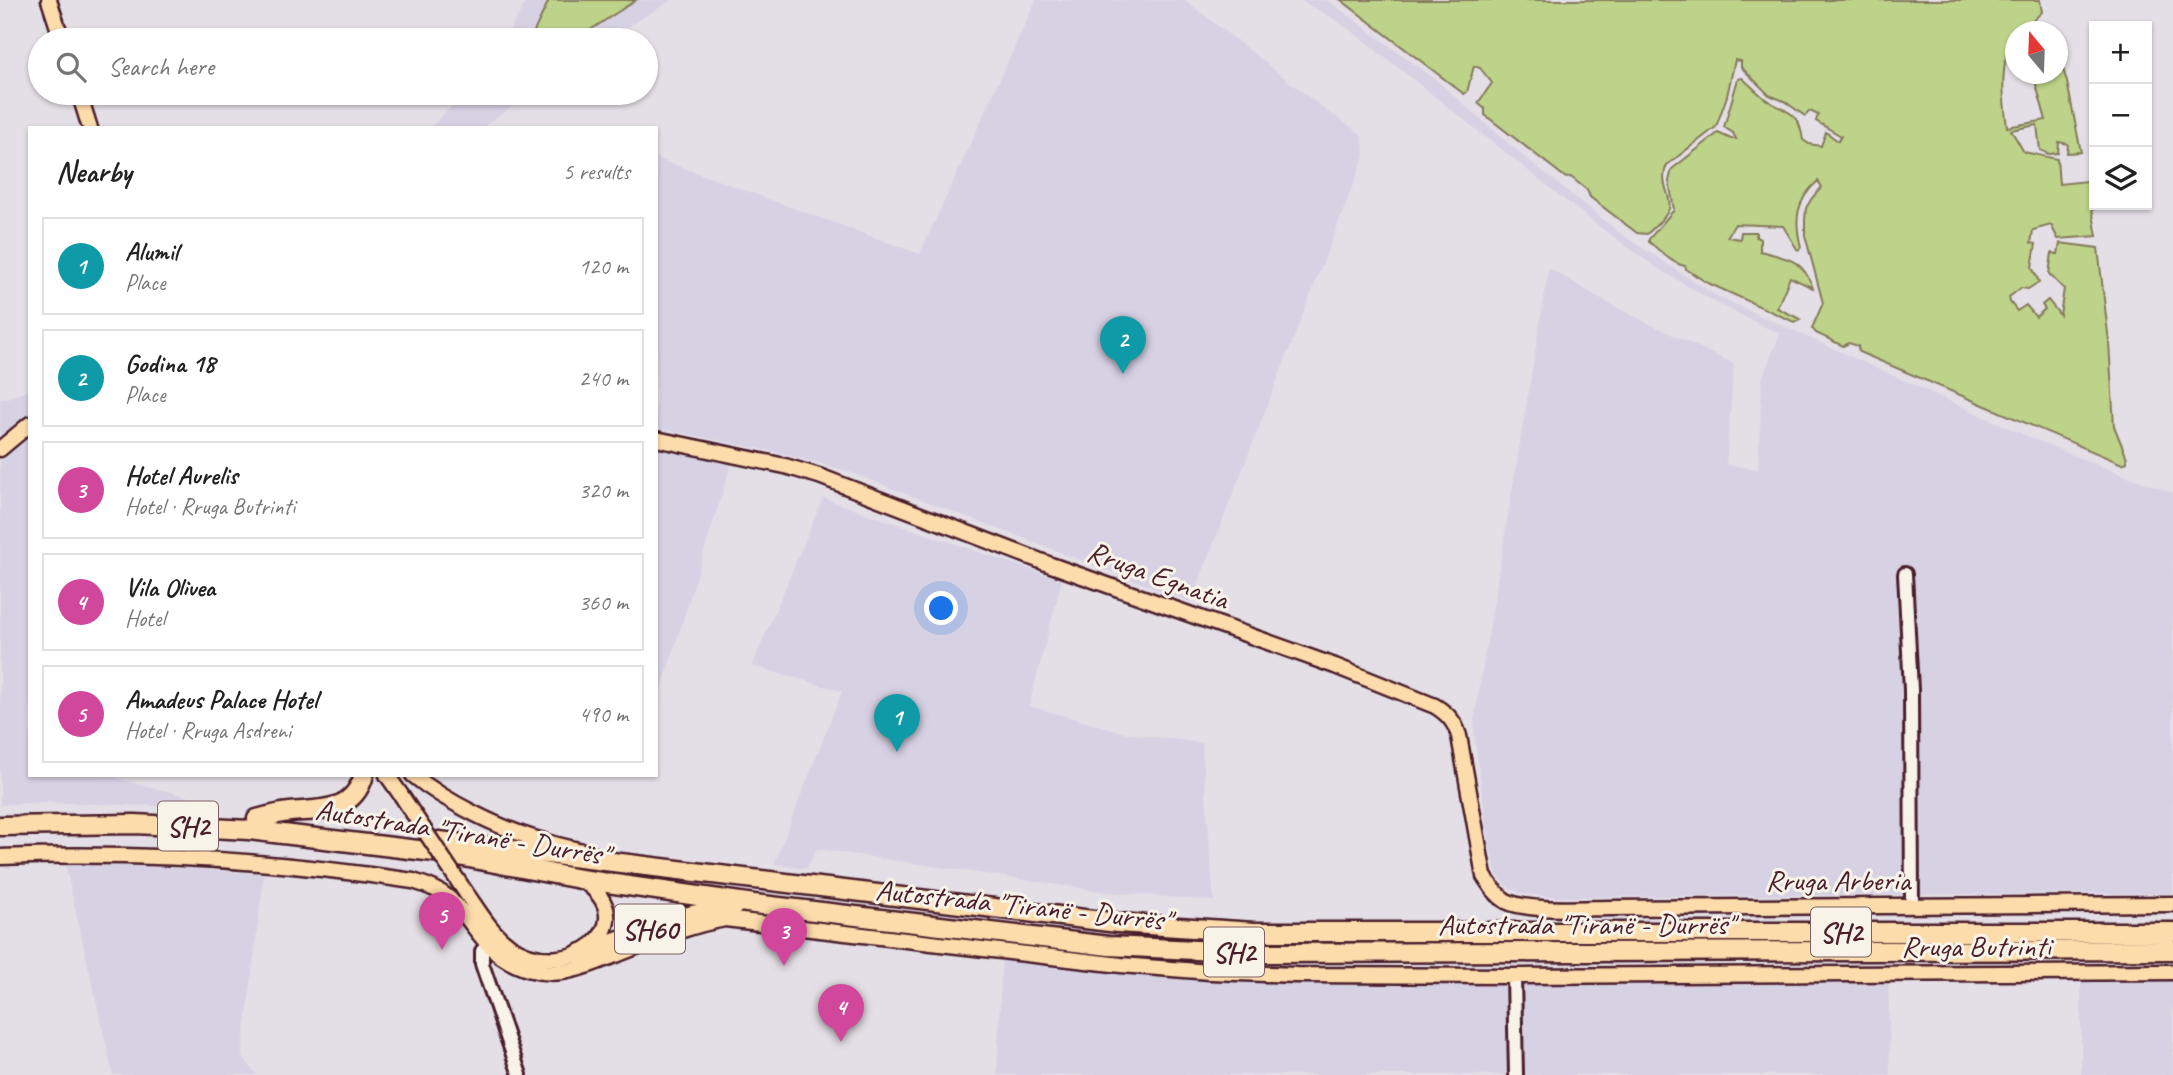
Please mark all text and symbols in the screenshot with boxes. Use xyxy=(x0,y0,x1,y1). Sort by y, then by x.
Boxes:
north arrow xyxy=(2005,21,2068,84)
map controls xyxy=(2089,21,2152,210)
button: + xyxy=(2089,21,2152,84)
search box xyxy=(28,28,658,105)
icon: search xyxy=(52,48,90,86)
text: Search here xyxy=(108,50,214,83)
button: − xyxy=(2089,84,2152,147)
button: layers xyxy=(2089,147,2152,210)
text: Nearby xyxy=(56,153,132,191)
text: 5 results xyxy=(563,157,630,186)
text: Alumil xyxy=(125,235,178,268)
text: 1 xyxy=(76,252,86,281)
text: 120 m xyxy=(579,252,628,281)
text: Place xyxy=(125,268,165,297)
pin: 2 xyxy=(1100,316,1146,374)
text: Godina 18 xyxy=(125,347,215,380)
text: 2 xyxy=(76,364,86,393)
text: 240 m xyxy=(579,364,628,393)
text: Place xyxy=(125,380,165,409)
text: Hotel Aurelis xyxy=(125,459,238,492)
text: 3 xyxy=(76,476,86,505)
text: 320 m xyxy=(579,476,628,505)
text: Hotel · Rruga Butrinti xyxy=(125,492,295,521)
street label: Rruga Egnatia xyxy=(1082,532,1236,619)
text: Vila Olivea xyxy=(125,571,215,604)
text: 4 xyxy=(76,588,86,617)
text: 360 m xyxy=(579,588,628,617)
your location xyxy=(924,591,958,625)
text: Hotel xyxy=(125,604,165,633)
text: Amadeus Palace Hotel xyxy=(125,683,317,716)
pin: 1 xyxy=(874,694,920,752)
text: 5 xyxy=(76,700,86,729)
text: 490 m xyxy=(579,700,628,729)
text: Hotel · Rruga Asdreni xyxy=(125,716,291,745)
street label: Autostrada "Tiranë - Durrës" xyxy=(313,790,617,875)
road number: SH2 xyxy=(158,802,218,850)
street label: Rruga Arberia xyxy=(1766,861,1912,899)
street label: Autostrada "Tiranë - Durrës" xyxy=(874,871,1178,940)
pin: 5 xyxy=(419,892,465,950)
road number: SH60 xyxy=(615,904,685,954)
street label: Autostrada "Tiranë - Durrës" xyxy=(1438,905,1740,943)
pin: 3 xyxy=(761,908,807,966)
road number: SH2 xyxy=(1811,908,1871,956)
street label: Rruga Butrinti xyxy=(1901,927,2054,965)
road number: SH2 xyxy=(1204,928,1264,976)
pin: 4 xyxy=(818,984,864,1042)

